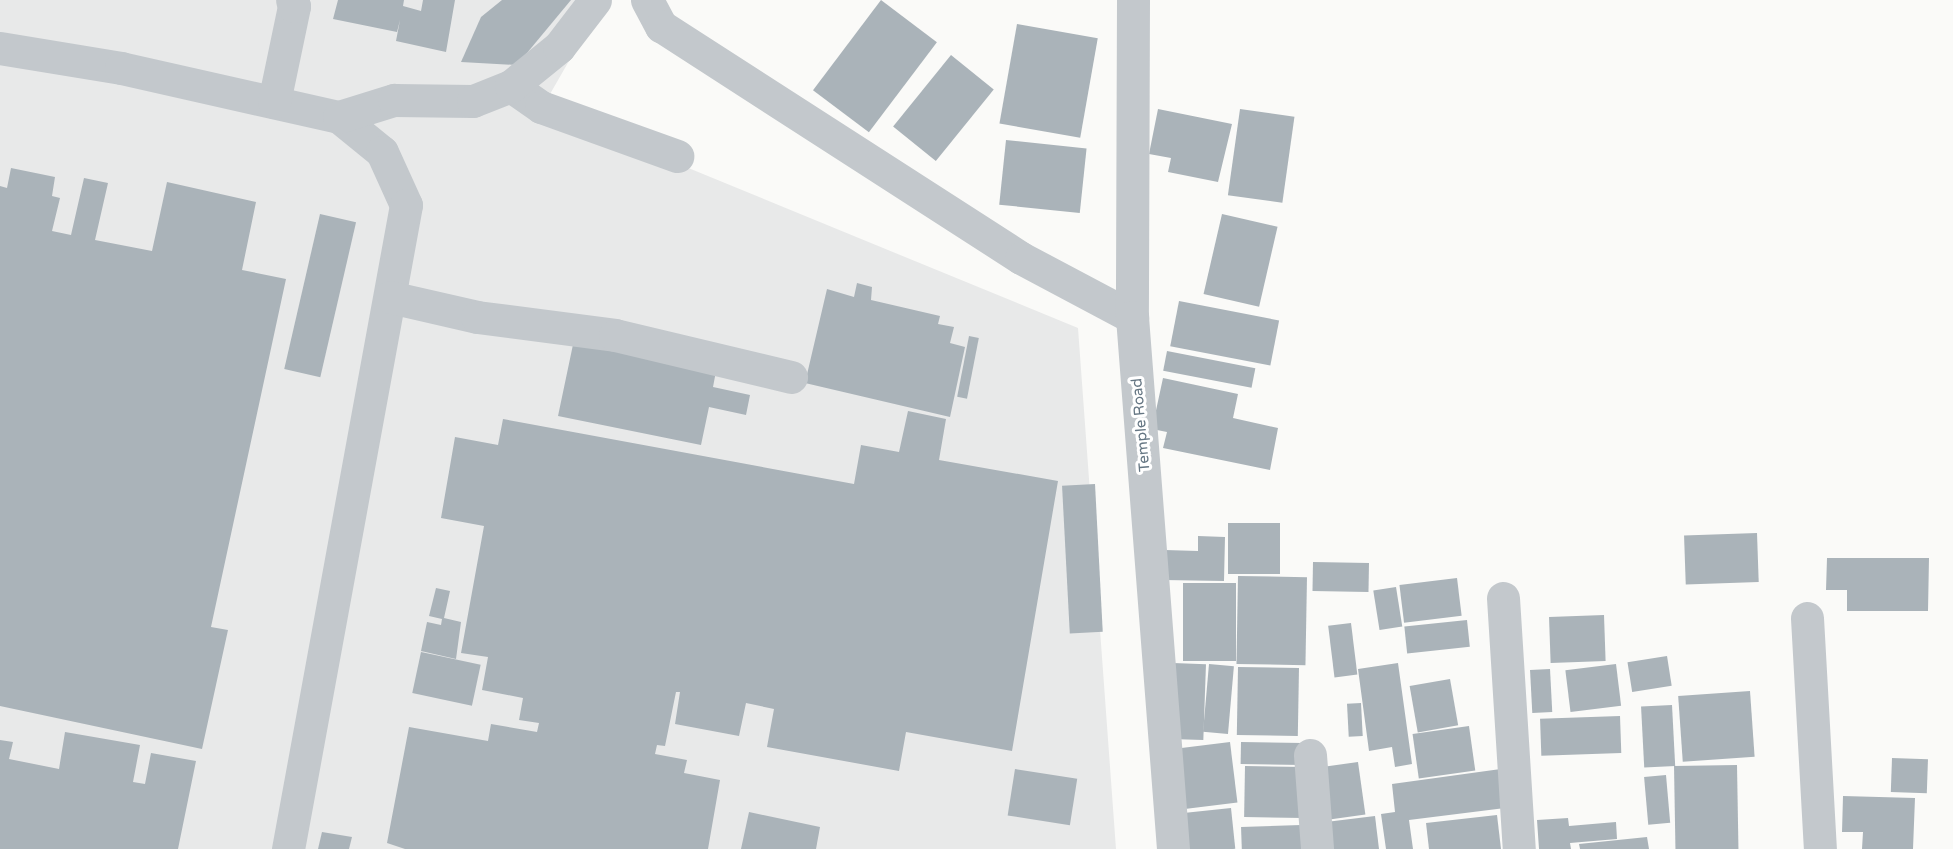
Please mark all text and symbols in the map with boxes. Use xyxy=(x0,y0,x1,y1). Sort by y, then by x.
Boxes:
street label: Temple Road xyxy=(1128,378,1154,472)

